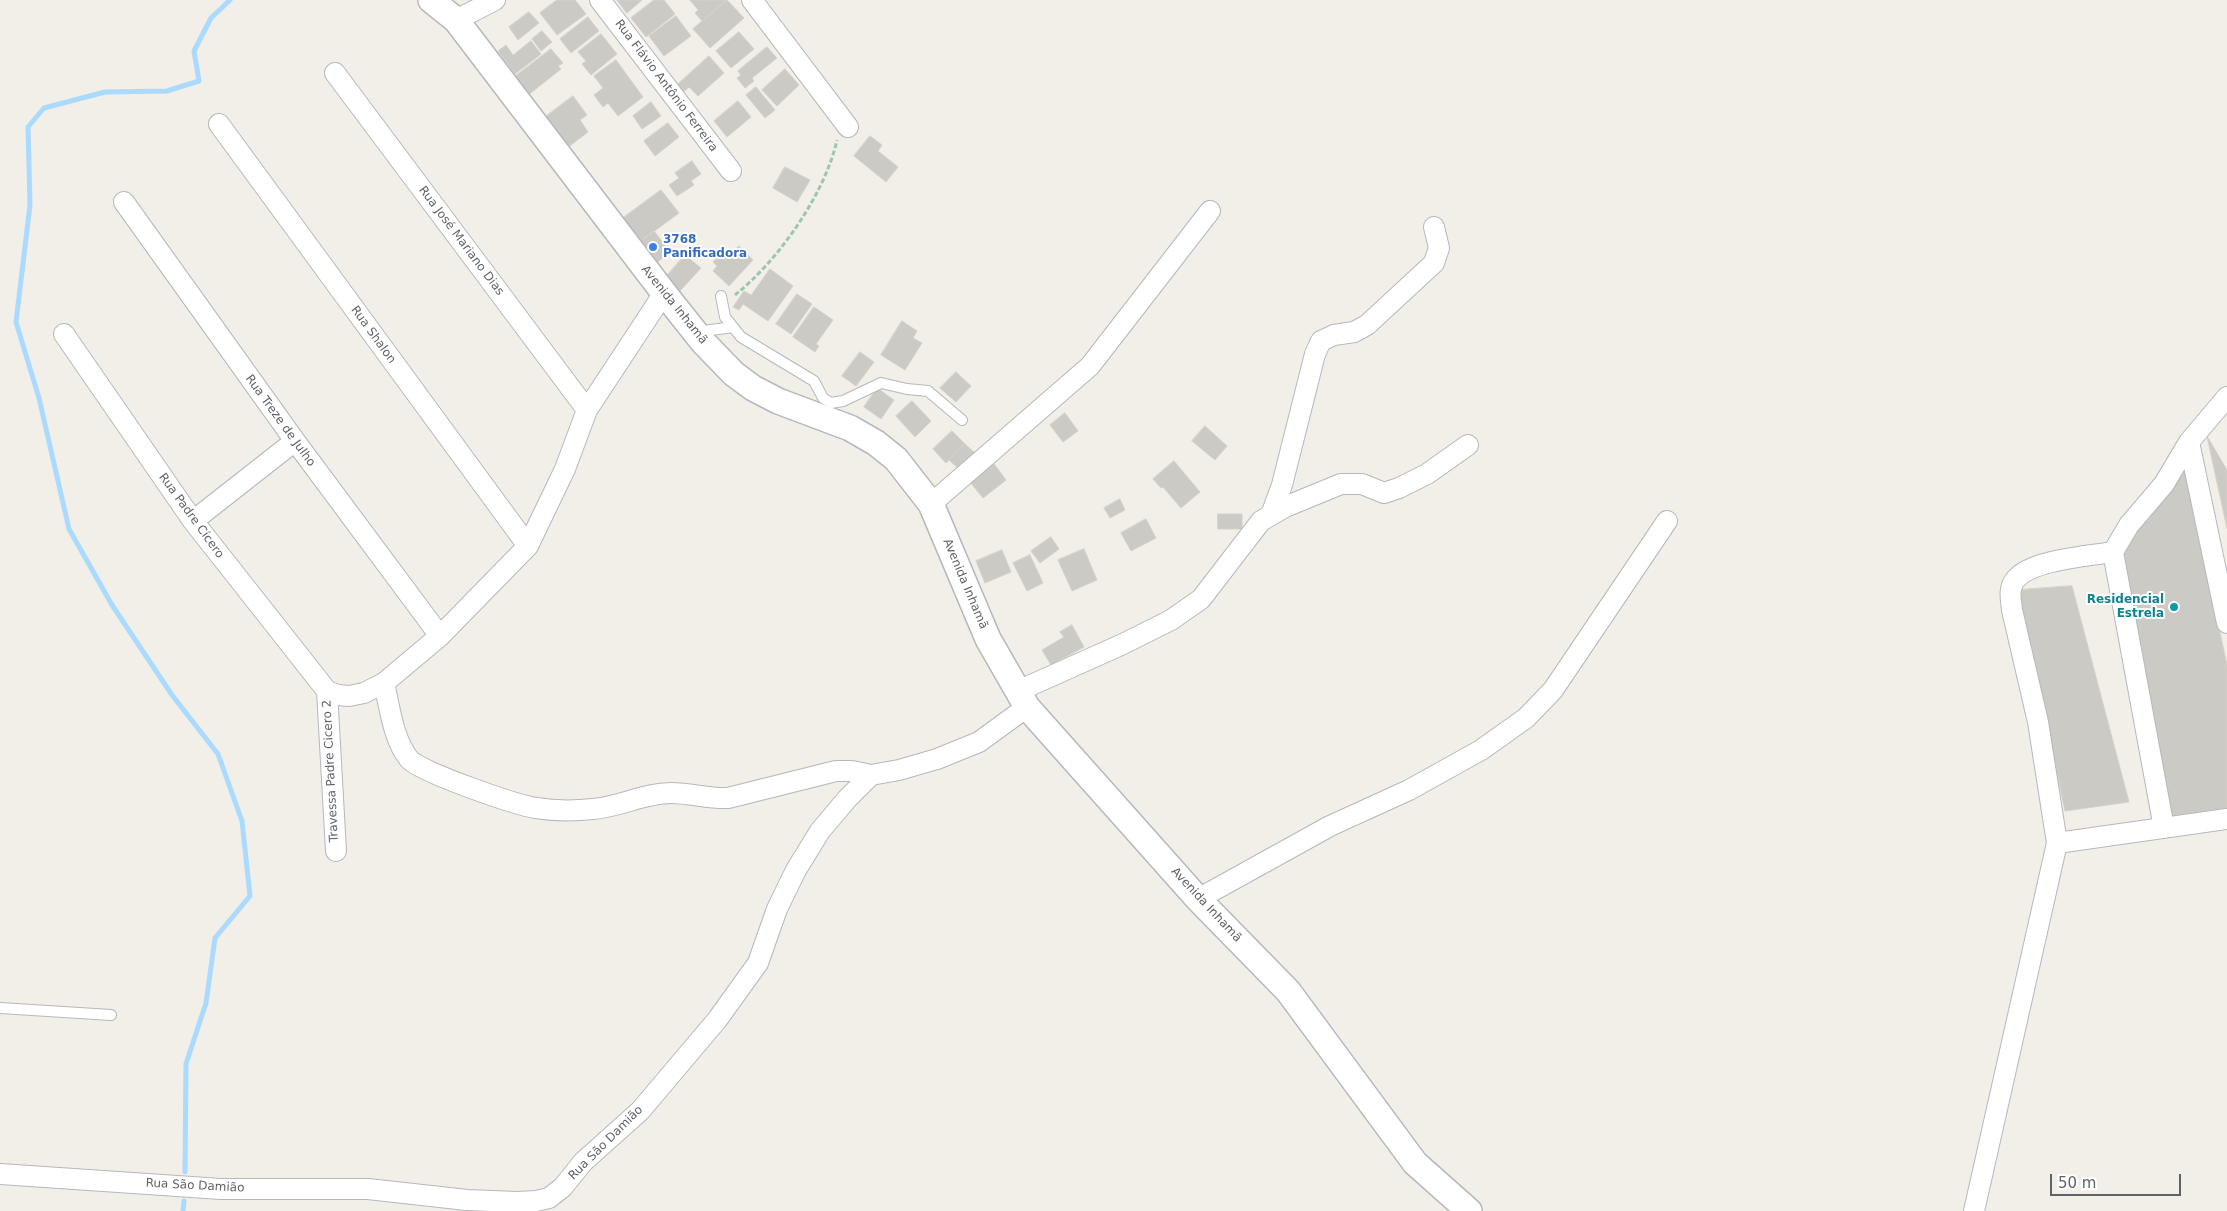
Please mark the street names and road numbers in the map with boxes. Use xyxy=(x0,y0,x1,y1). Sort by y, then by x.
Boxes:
street label: Rua Flávio Antônio Ferreira xyxy=(612,17,720,155)
street label: Rua José Mariano Dias xyxy=(415,183,507,299)
street label: Avenida Inhamã xyxy=(638,263,710,347)
street label: Rua Shalon xyxy=(347,303,399,367)
street label: Rua Treze de Julho xyxy=(242,372,318,470)
street label: Rua Padre Cícero xyxy=(155,471,227,561)
street label: Avenida Inhamã xyxy=(939,537,991,631)
street label: Travessa Padre Cicero 2 xyxy=(320,699,342,843)
street label: Avenida Inhamã xyxy=(1168,865,1244,945)
street label: Rua São Damião xyxy=(566,1103,646,1183)
street label: Rua São Damião xyxy=(145,1176,245,1196)

